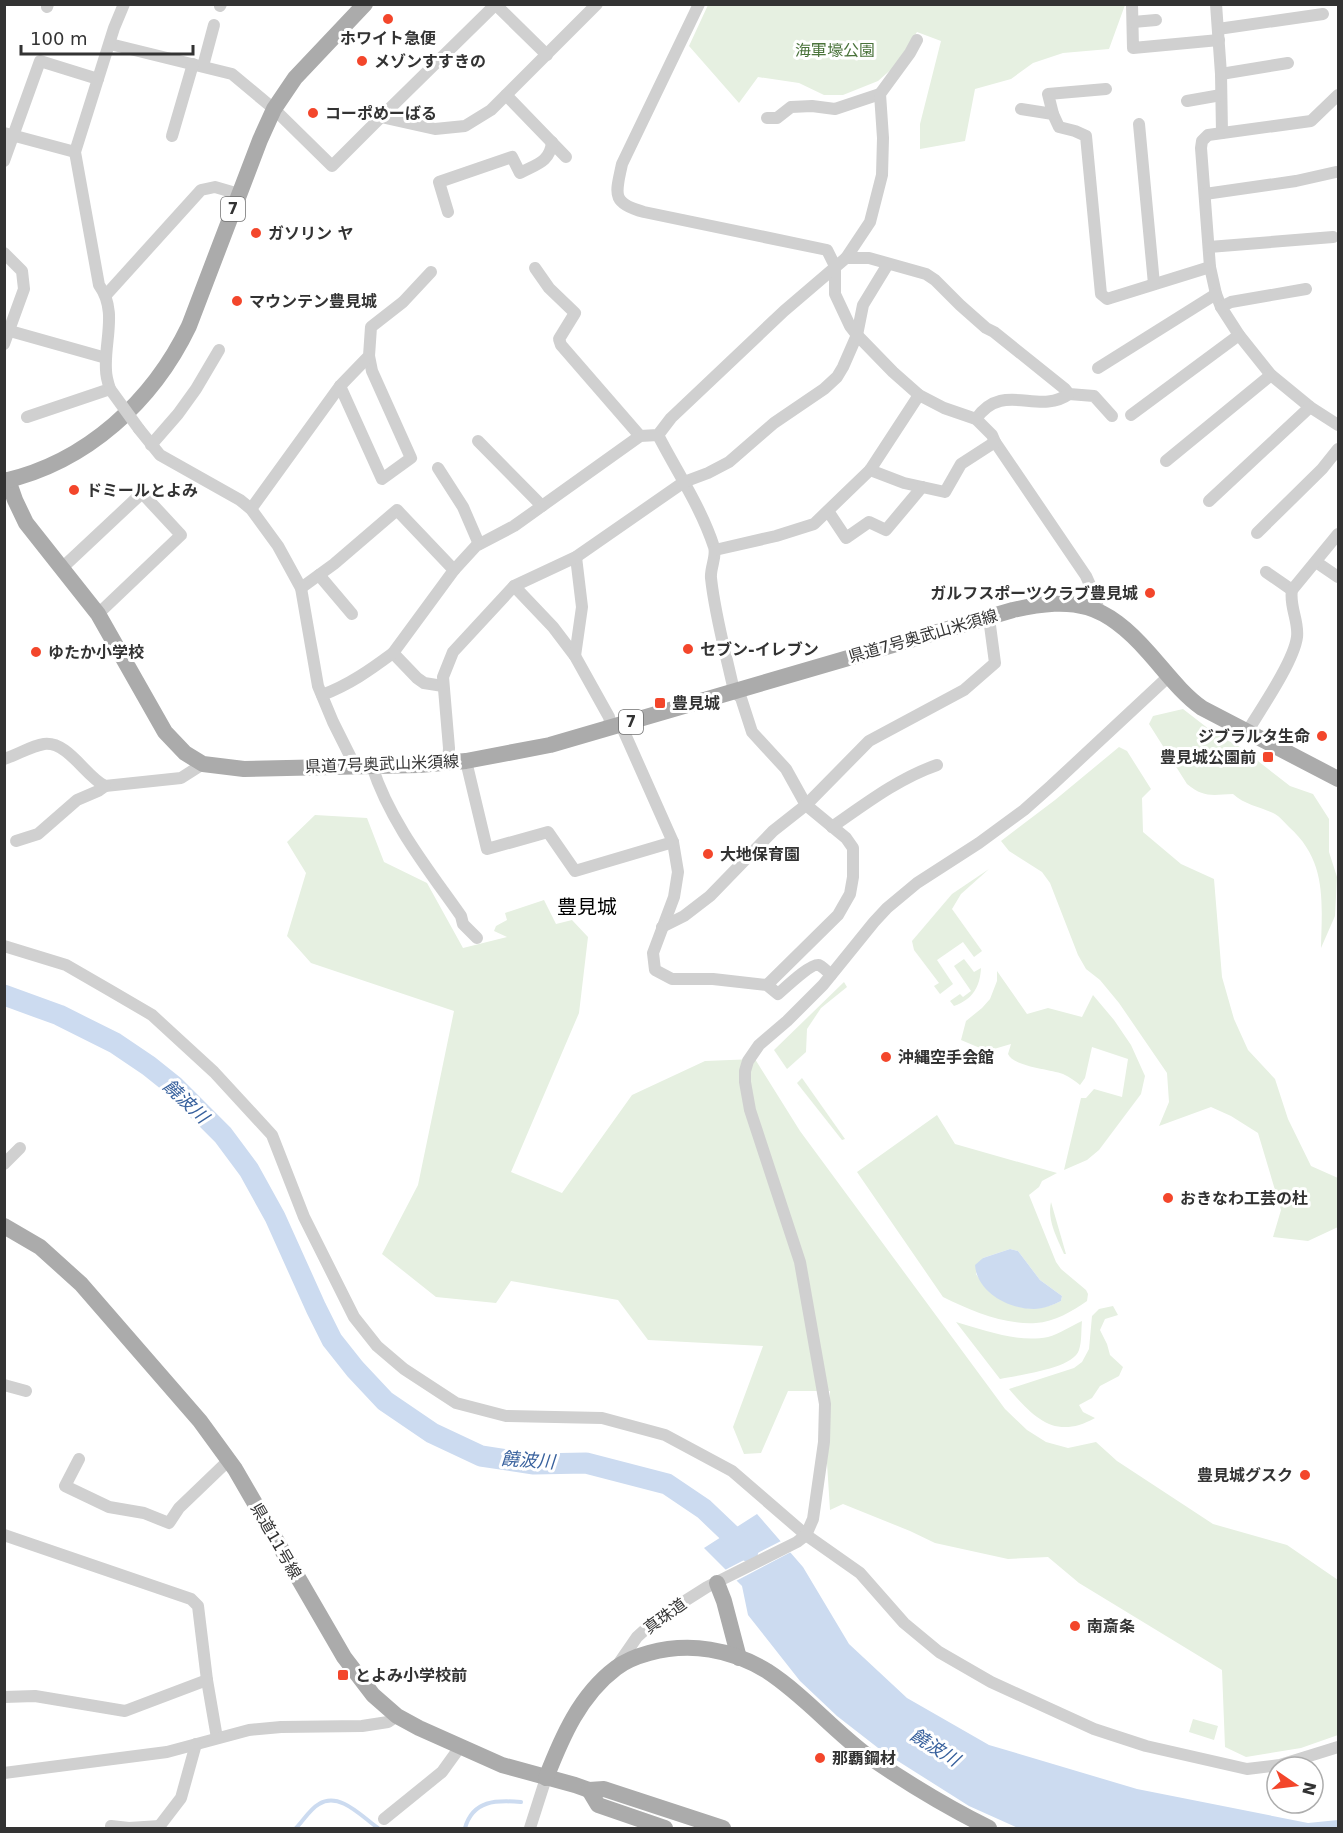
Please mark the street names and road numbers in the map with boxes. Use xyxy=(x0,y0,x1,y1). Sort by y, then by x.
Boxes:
road number: 7 xyxy=(221,197,245,221)
street label: 県道7号奥武山米須線 xyxy=(846,606,1000,666)
road number: 7 xyxy=(619,710,643,734)
street label: 県道7号奥武山米須線 xyxy=(305,752,459,776)
street label: 県道11号線 xyxy=(247,1500,305,1582)
street label: 真珠道 xyxy=(640,1594,690,1638)

